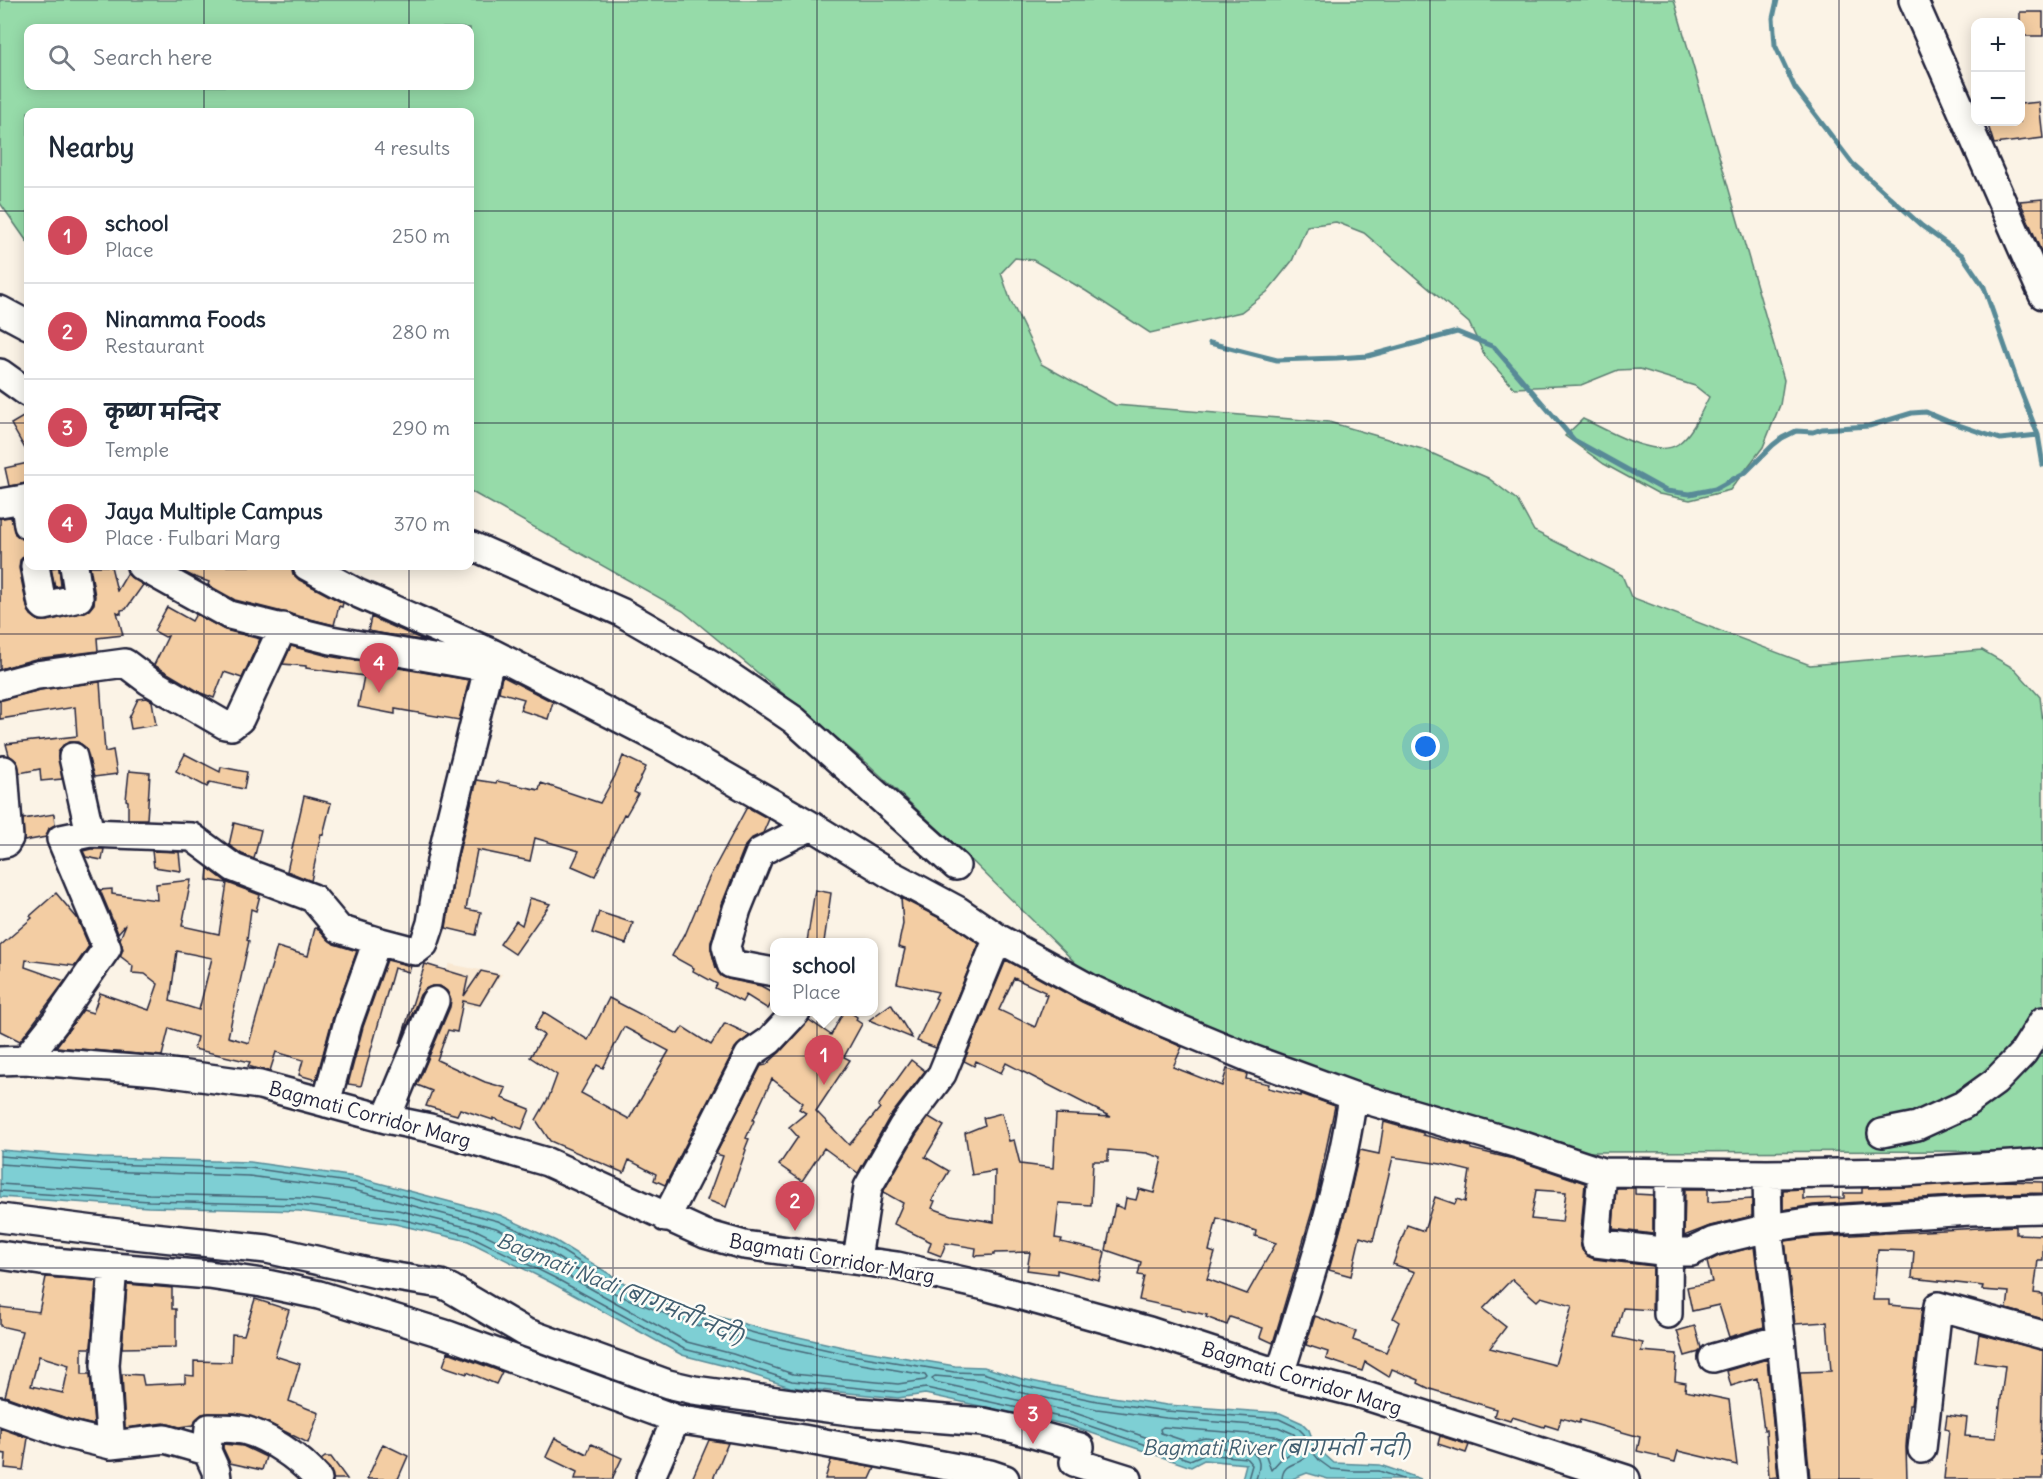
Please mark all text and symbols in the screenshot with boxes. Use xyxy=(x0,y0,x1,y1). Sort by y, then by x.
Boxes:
map controls xyxy=(1971,18,2025,126)
button: + xyxy=(1971,18,2025,72)
search box xyxy=(24,24,474,90)
icon: search xyxy=(45,41,78,74)
text: Search here xyxy=(93,43,212,71)
button: − xyxy=(1971,72,2025,126)
text: Nearby xyxy=(48,131,134,164)
text: 4 results xyxy=(374,135,450,160)
text: school xyxy=(105,209,169,237)
text: 1 xyxy=(64,223,71,248)
text: 250 m xyxy=(392,223,450,248)
text: Place xyxy=(105,237,153,262)
text: Ninamma Foods xyxy=(105,305,266,333)
text: 2 xyxy=(62,319,73,344)
text: 280 m xyxy=(392,319,450,344)
text: Restaurant xyxy=(105,333,204,358)
text: कृष्ण मन्दिर xyxy=(105,398,219,426)
text: 3 xyxy=(62,415,73,440)
text: 290 m xyxy=(392,415,450,440)
text: Temple xyxy=(105,437,169,462)
text: Jaya Multiple Campus xyxy=(105,497,323,525)
text: 4 xyxy=(62,511,73,536)
text: 370 m xyxy=(393,511,450,536)
text: Place · Fulbari Marg xyxy=(105,525,281,550)
pin: 4 xyxy=(360,644,398,693)
your location xyxy=(1411,732,1440,761)
popup xyxy=(770,938,878,1016)
text: school xyxy=(792,951,856,979)
text: Place xyxy=(792,979,841,1004)
pin: 1 xyxy=(804,1036,844,1085)
street label: Bagmati Corridor Marg xyxy=(266,1075,474,1153)
pin: 2 xyxy=(776,1182,814,1231)
water label: Bagmati Nadi (बागमती नदी) xyxy=(493,1224,749,1350)
street label: Bagmati Corridor Marg xyxy=(727,1228,937,1288)
street label: Bagmati Corridor Marg xyxy=(1199,1336,1405,1420)
pin: 3 xyxy=(1014,1394,1052,1444)
water label: Bagmati River (बागमती नदी) xyxy=(1142,1432,1411,1461)

